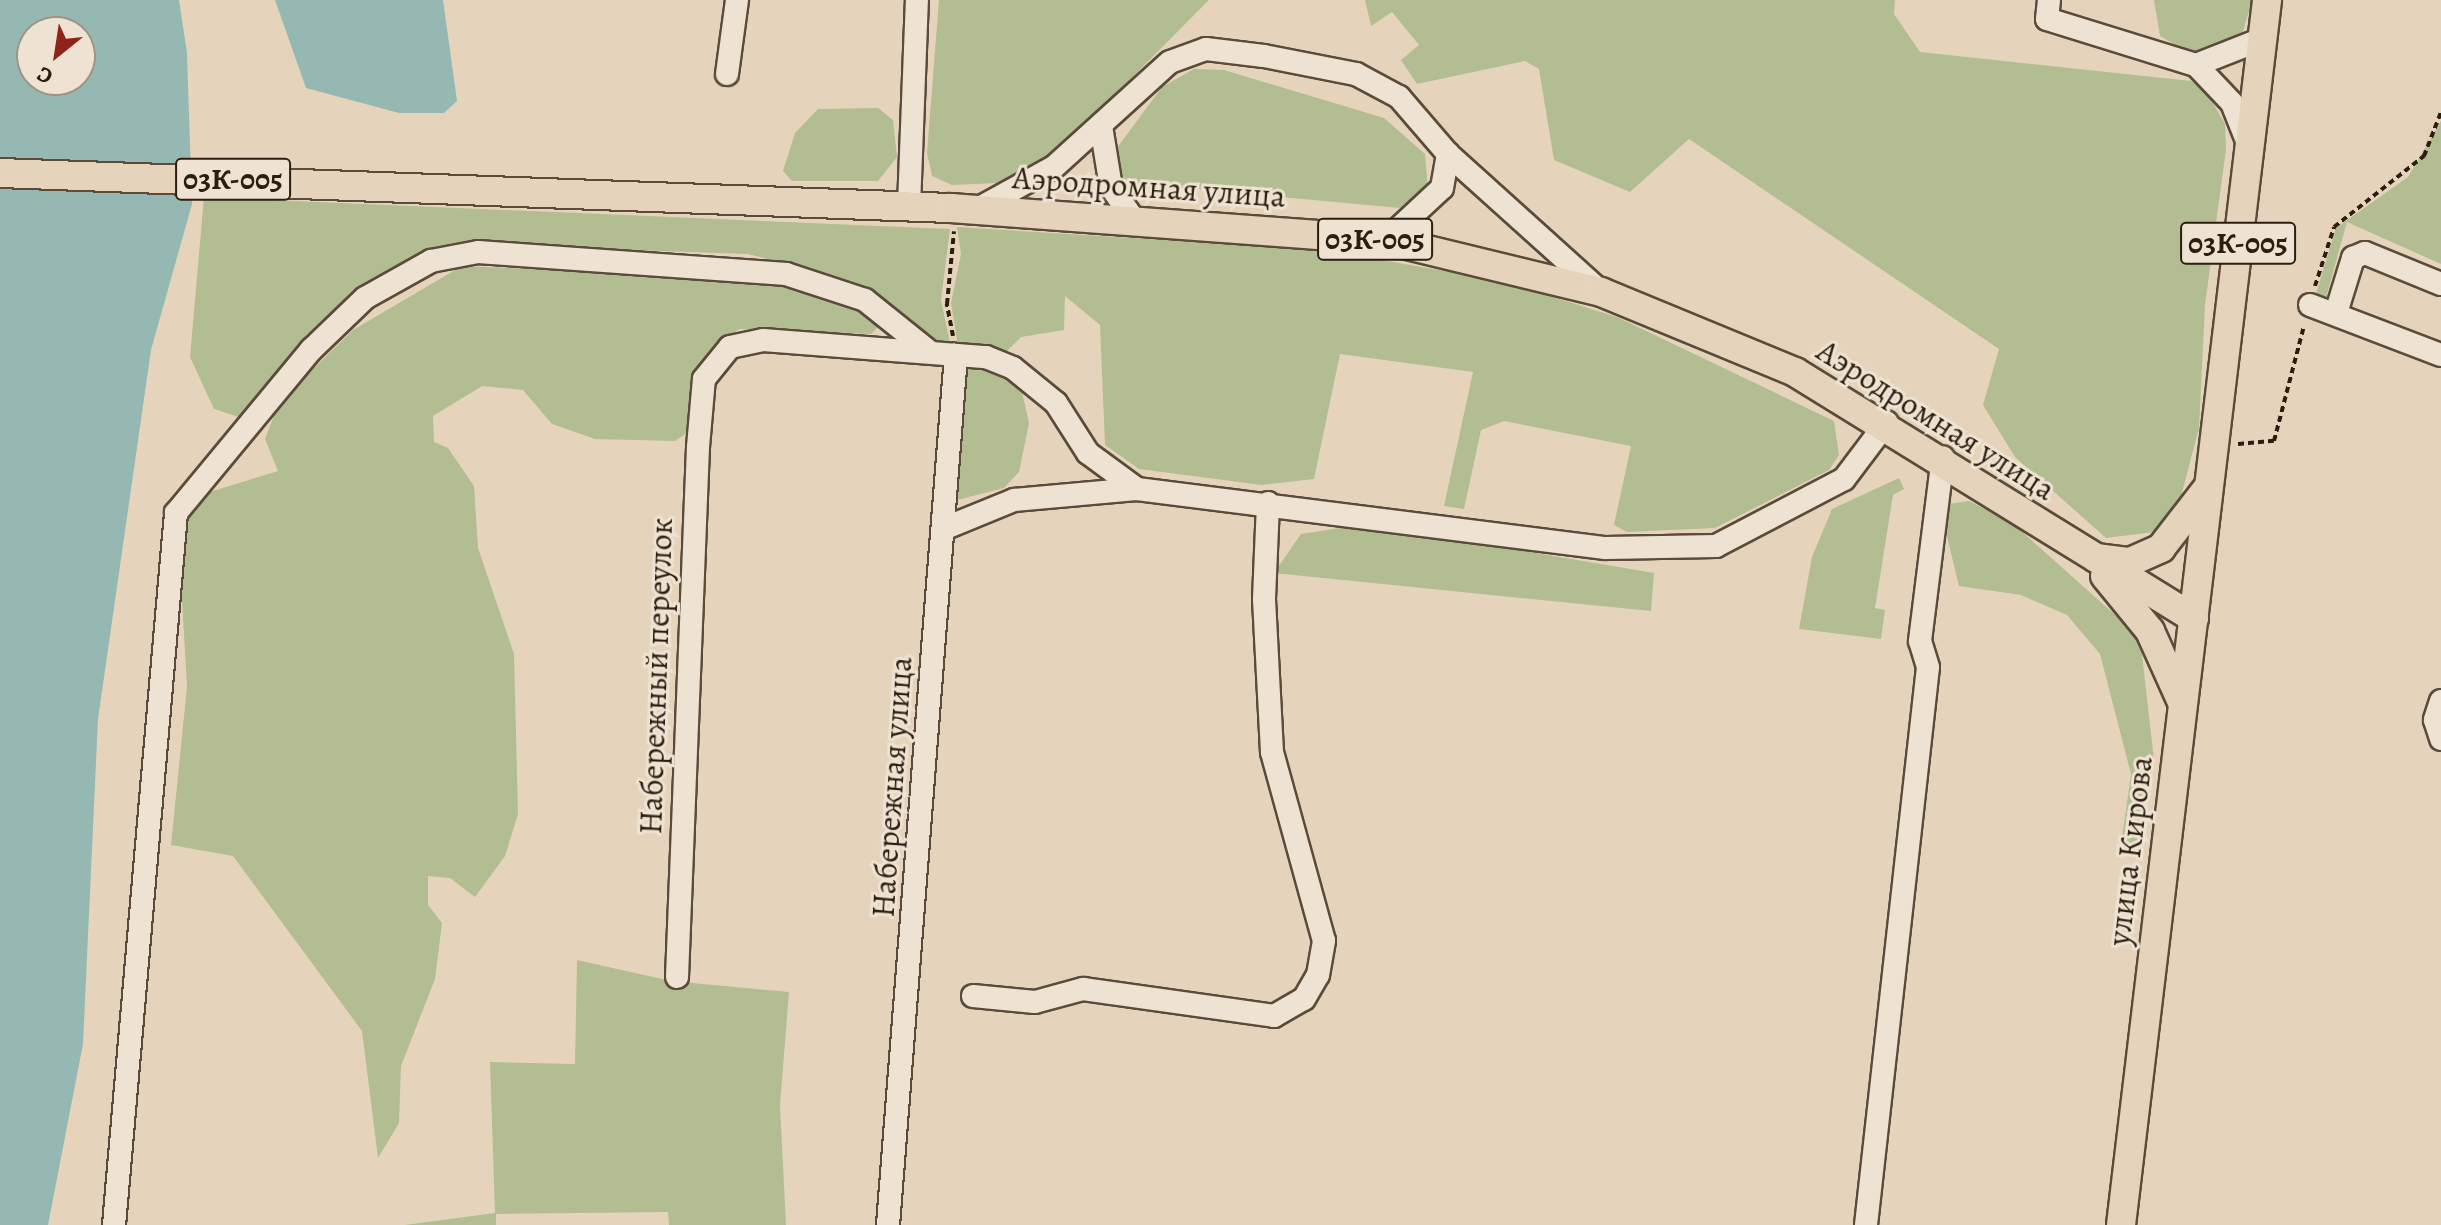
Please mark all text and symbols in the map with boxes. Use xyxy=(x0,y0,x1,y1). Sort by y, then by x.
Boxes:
north arrow xyxy=(16,16,96,96)
text: С xyxy=(32,59,58,91)
road number: 03К-005 xyxy=(175,153,291,205)
street label: Аэродромная улица xyxy=(1011,158,1287,216)
road number: 03К-005 xyxy=(1317,213,1433,265)
road number: 03К-005 xyxy=(2180,217,2296,269)
street label: Аэродромная улица xyxy=(1810,331,2062,509)
street label: Набережный переулок xyxy=(631,517,681,835)
street label: Набережная улица xyxy=(864,655,920,919)
street label: улица Кирова xyxy=(2099,754,2161,948)

